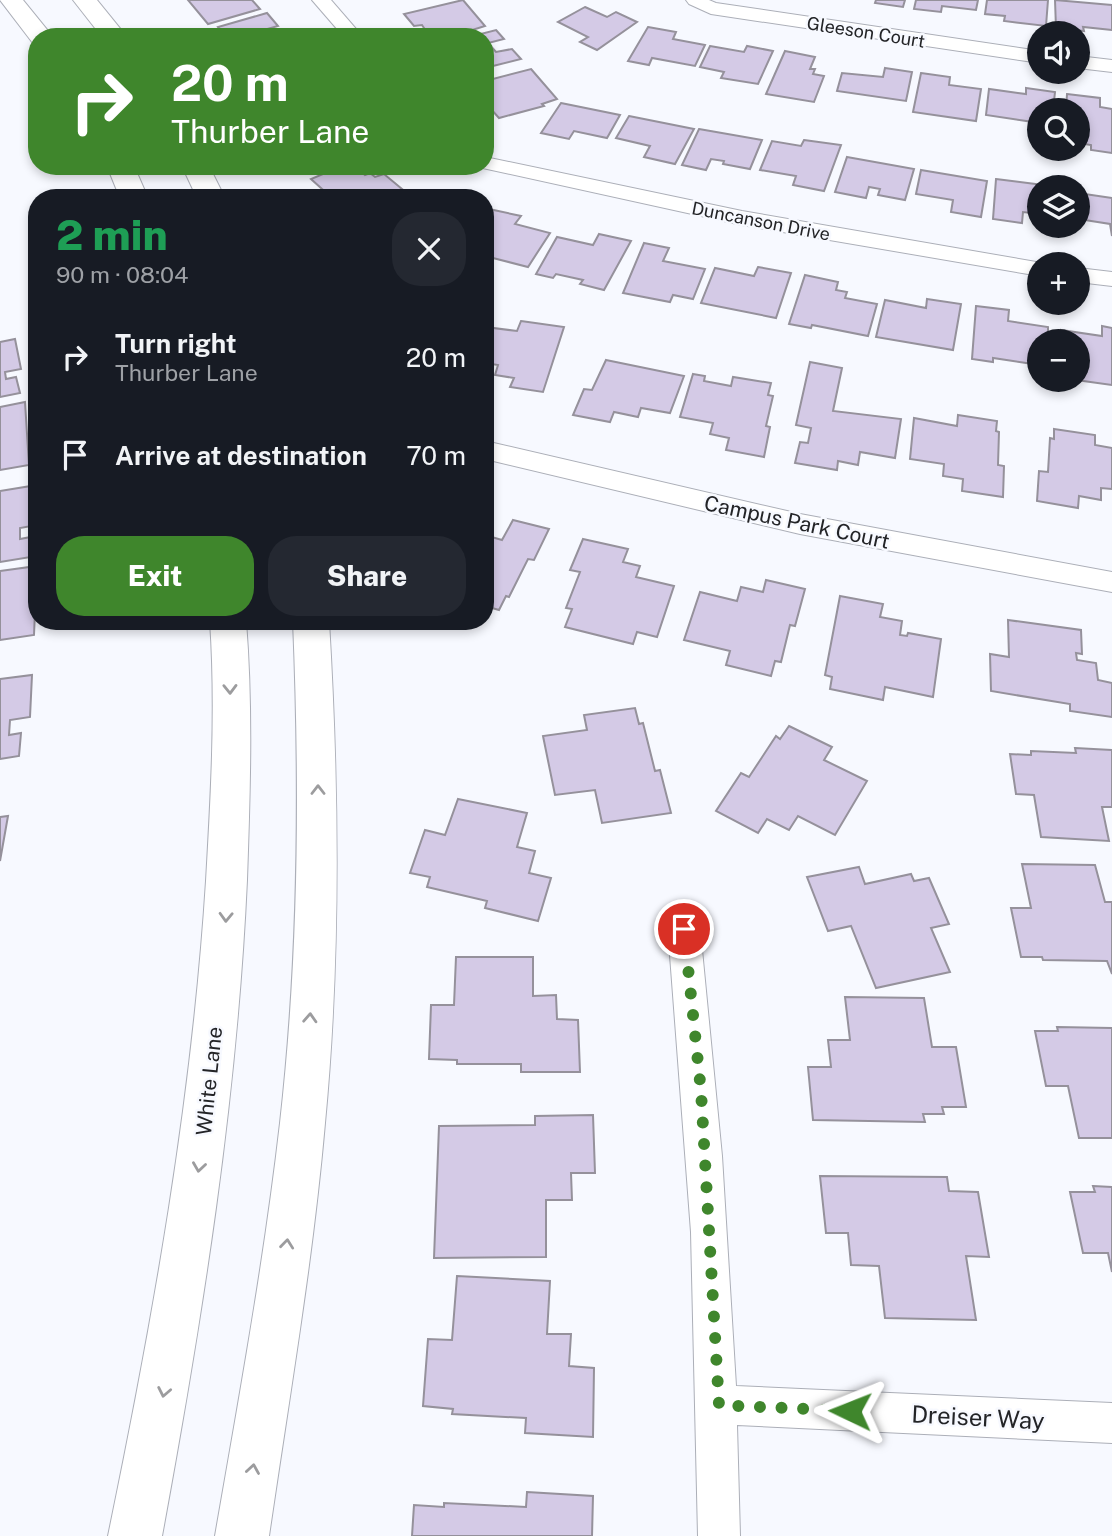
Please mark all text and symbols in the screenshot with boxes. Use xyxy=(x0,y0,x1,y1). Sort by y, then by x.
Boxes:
street label: Gleeson Court xyxy=(805,12,927,52)
map controls xyxy=(1027,21,1090,392)
button: sound xyxy=(1027,21,1090,84)
text: 20 m xyxy=(171,54,289,112)
icon: right xyxy=(56,56,147,147)
button: search xyxy=(1027,98,1090,161)
text: Thurber Lane xyxy=(171,113,370,150)
button: layers xyxy=(1027,175,1090,238)
street label: Duncanson Drive xyxy=(690,197,832,245)
text: 2 min xyxy=(56,210,168,259)
button: close xyxy=(392,212,466,286)
button: + xyxy=(1027,252,1090,315)
text: 90 m · 08:04 xyxy=(56,261,189,288)
text: Turn right xyxy=(115,328,237,359)
button: − xyxy=(1027,329,1090,392)
icon: right xyxy=(56,338,94,376)
text: 20 m xyxy=(406,342,466,373)
text: Thurber Lane xyxy=(115,359,258,386)
icon: arrive xyxy=(56,436,94,474)
text: Arrive at destination xyxy=(115,440,367,471)
text: 70 m xyxy=(406,440,466,471)
street label: Campus Park Court xyxy=(702,490,892,554)
button: Exit xyxy=(56,536,254,616)
button: Share xyxy=(268,536,466,616)
one-way arrow xyxy=(222,685,238,695)
one-way arrow xyxy=(310,785,326,795)
pin xyxy=(654,899,714,959)
icon: arrive xyxy=(665,910,703,948)
one-way arrow xyxy=(218,912,233,923)
one-way arrow xyxy=(302,1012,317,1023)
street label: White Lane xyxy=(191,1025,227,1137)
one-way arrow xyxy=(192,1161,207,1173)
one-way arrow xyxy=(280,1238,295,1250)
position arrow xyxy=(813,1374,887,1448)
one-way arrow xyxy=(158,1386,173,1398)
street label: Dreiser Way xyxy=(911,1400,1045,1434)
one-way arrow xyxy=(245,1463,260,1475)

